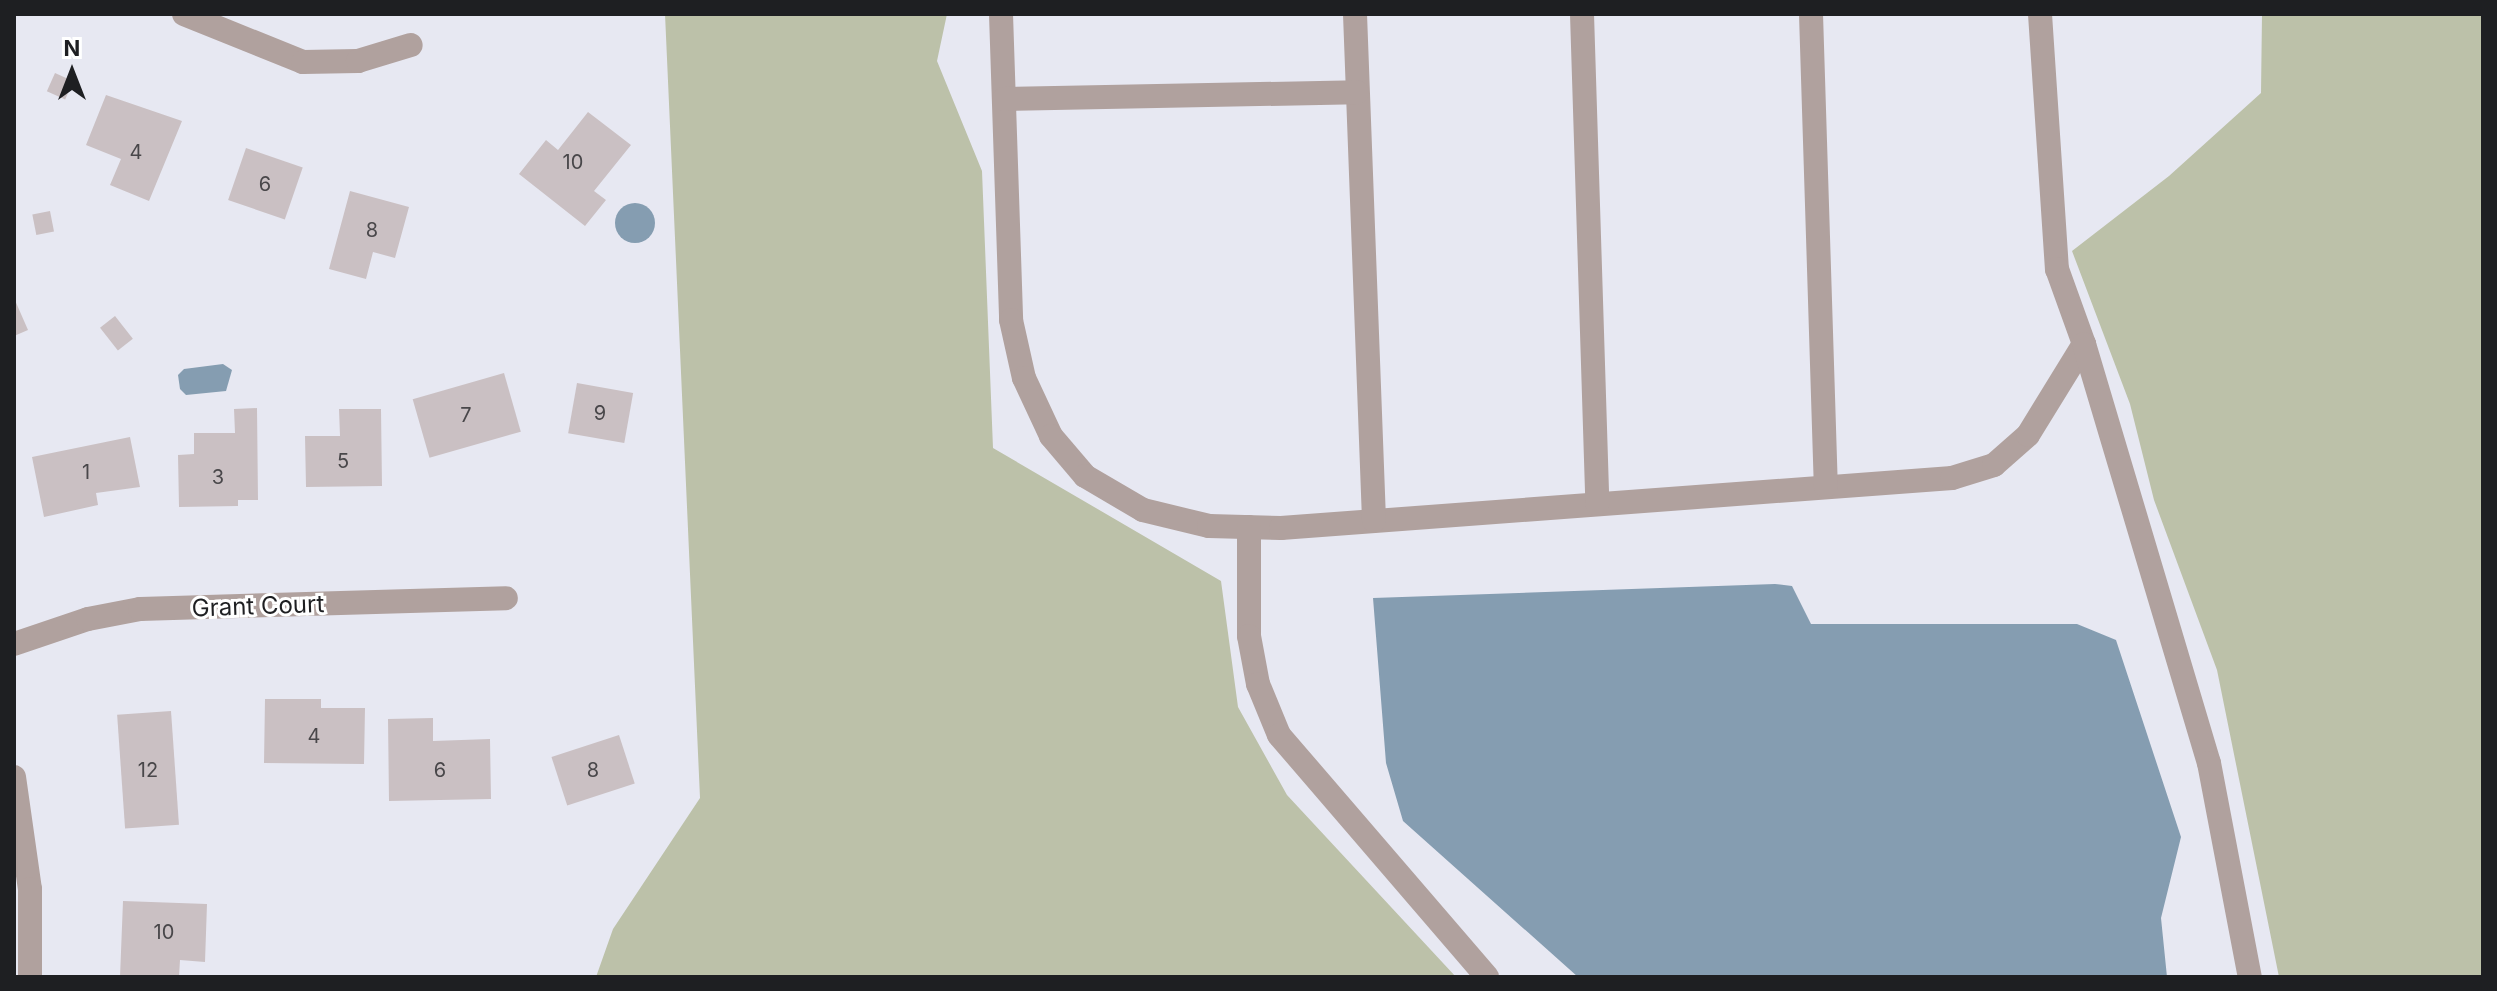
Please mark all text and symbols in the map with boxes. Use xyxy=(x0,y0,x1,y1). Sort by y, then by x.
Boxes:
north arrow xyxy=(32,32,112,112)
text: N xyxy=(64,35,80,61)
house number: 4 xyxy=(130,140,142,164)
house number: 10 xyxy=(563,150,583,174)
house number: 6 xyxy=(259,172,271,196)
house number: 8 xyxy=(366,218,378,242)
house number: 9 xyxy=(594,401,606,425)
house number: 7 xyxy=(460,403,472,427)
house number: 5 xyxy=(337,449,349,473)
house number: 1 xyxy=(82,460,90,484)
house number: 3 xyxy=(212,465,224,489)
street label: Grant Court xyxy=(191,589,325,623)
house number: 4 xyxy=(308,724,320,748)
house number: 12 xyxy=(138,758,158,782)
house number: 6 xyxy=(434,758,446,782)
house number: 8 xyxy=(587,758,599,782)
house number: 10 xyxy=(154,920,174,944)

